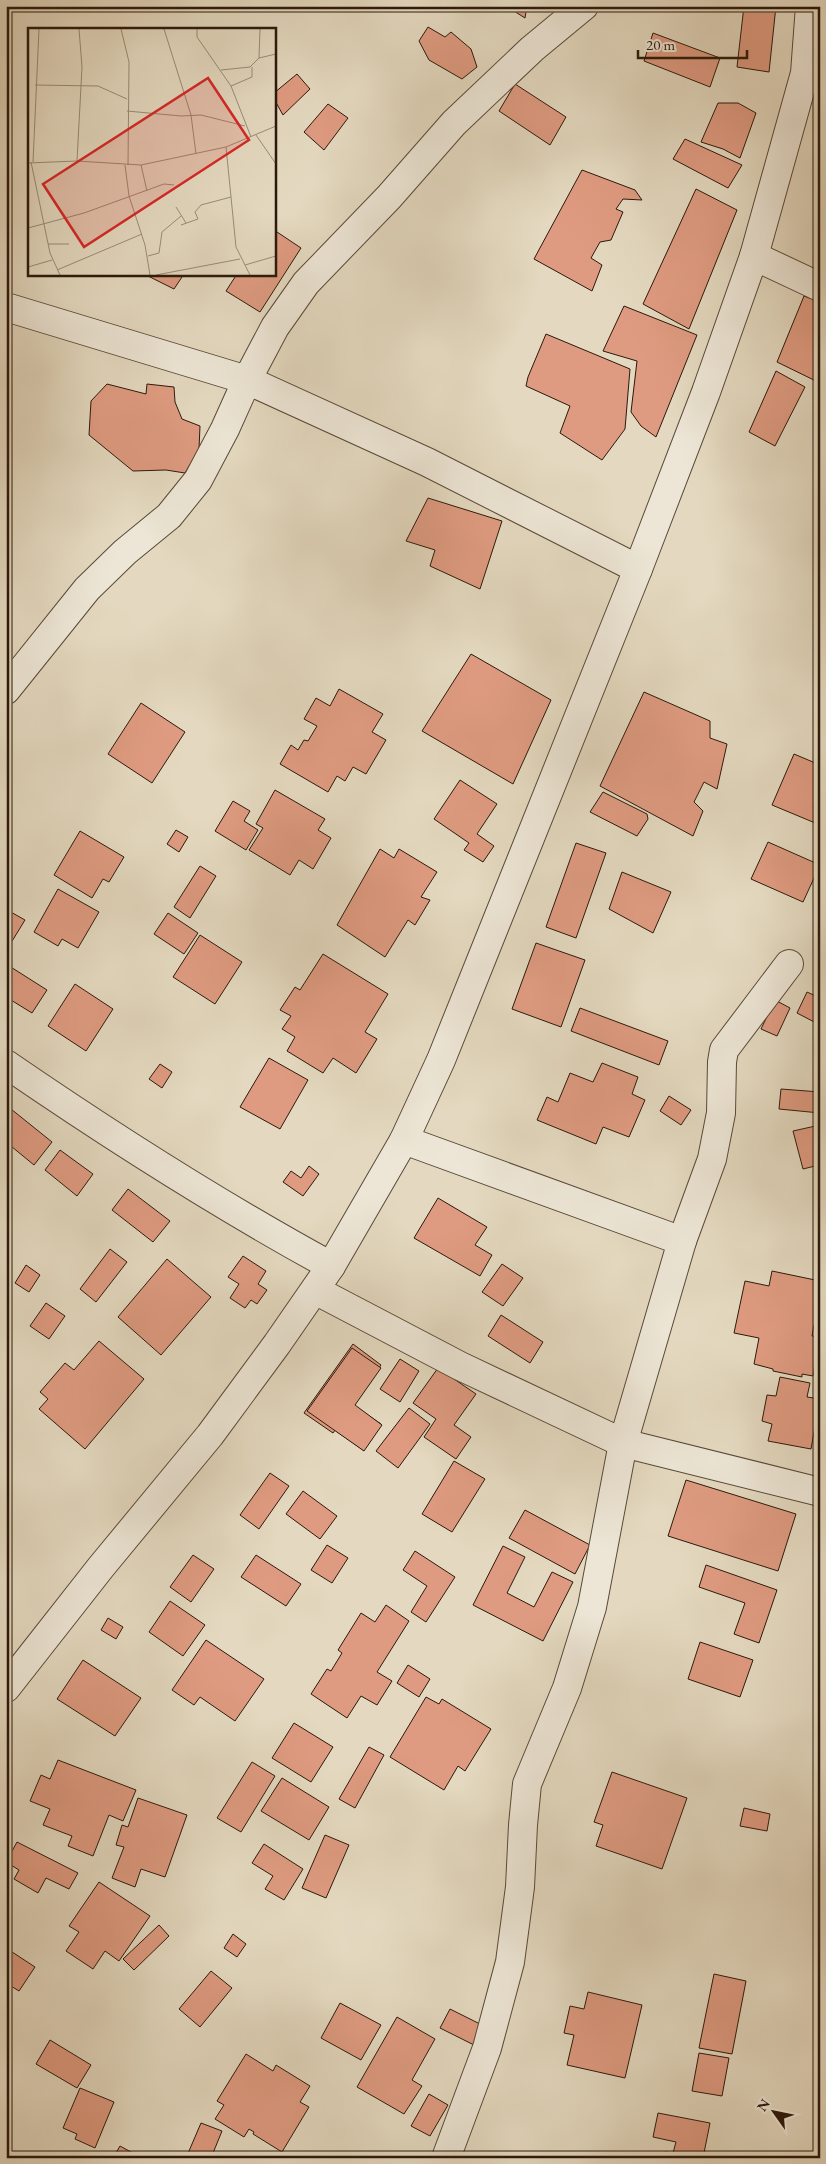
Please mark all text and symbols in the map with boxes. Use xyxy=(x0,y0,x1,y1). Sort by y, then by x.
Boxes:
inset map xyxy=(28,28,275,275)
scale bar xyxy=(638,28,747,60)
text: 20 m xyxy=(646,35,675,54)
north arrow xyxy=(748,2086,798,2136)
text: N xyxy=(752,2095,774,2115)

